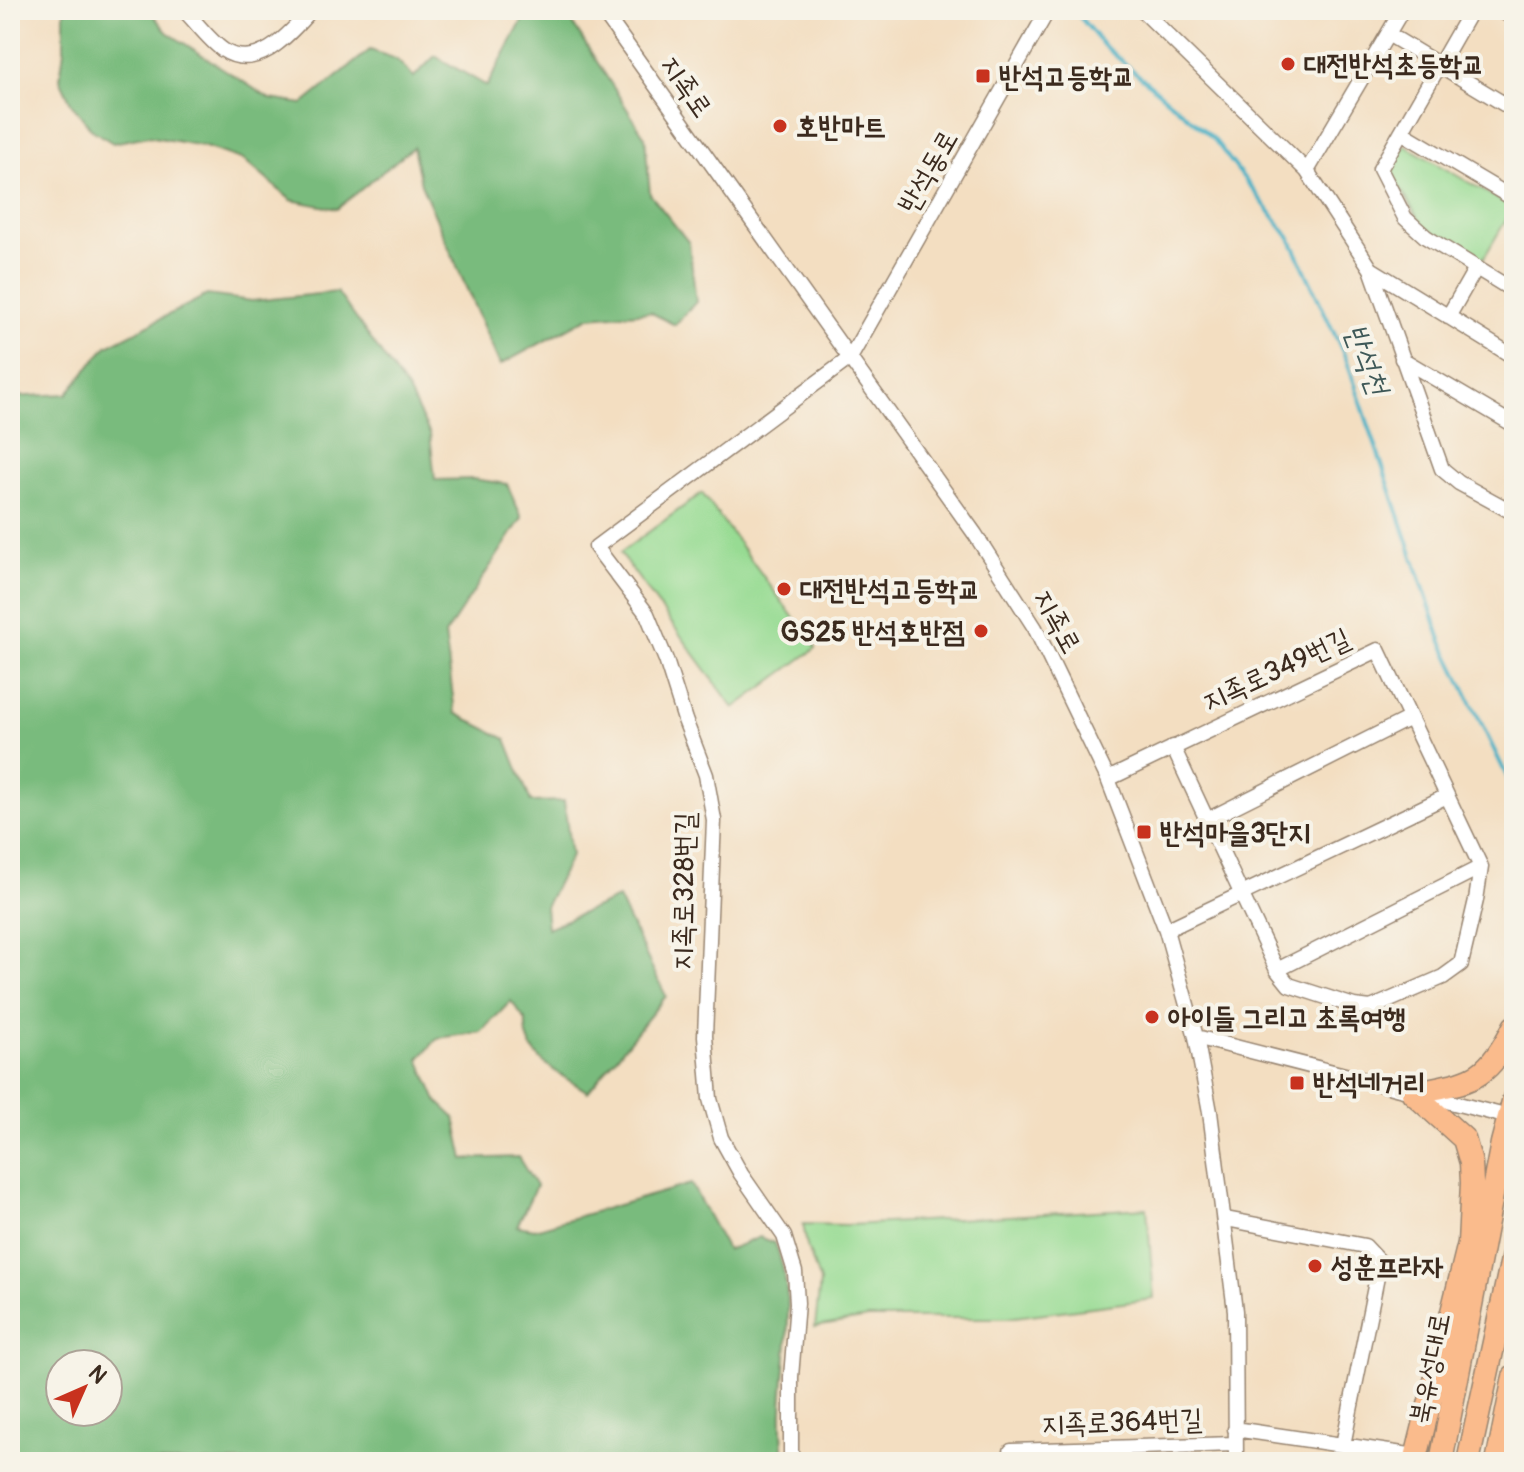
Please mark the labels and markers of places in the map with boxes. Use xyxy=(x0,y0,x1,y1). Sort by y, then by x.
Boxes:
place label: 대전반석초등학교 xyxy=(1304,48,1484,83)
marker: 대전반석초등학교 xyxy=(1279,55,1297,73)
place label: 반석고등학교 xyxy=(999,60,1134,95)
marker: 반석고등학교 xyxy=(974,67,992,85)
place label: 호반마트 xyxy=(796,110,886,145)
marker: 호반마트 xyxy=(771,117,789,135)
place label: 대전반석고등학교 xyxy=(800,573,980,608)
marker: 대전반석고등학교 xyxy=(775,580,793,598)
place label: GS25 반석호반점 xyxy=(781,615,965,650)
marker: GS25 반석호반점 xyxy=(972,622,990,640)
place label: 반석마을3단지 xyxy=(1160,816,1311,851)
marker: 반석마을3단지 xyxy=(1135,823,1153,841)
place label: 아이들 그리고 초록여행 xyxy=(1168,1001,1405,1036)
marker: 아이들 그리고 초록여행 xyxy=(1143,1008,1161,1026)
place label: 반석네거리 xyxy=(1313,1067,1426,1102)
marker: 반석네거리 xyxy=(1288,1074,1306,1092)
place label: 성훈프라자 xyxy=(1331,1250,1444,1285)
marker: 성훈프라자 xyxy=(1306,1257,1324,1275)

